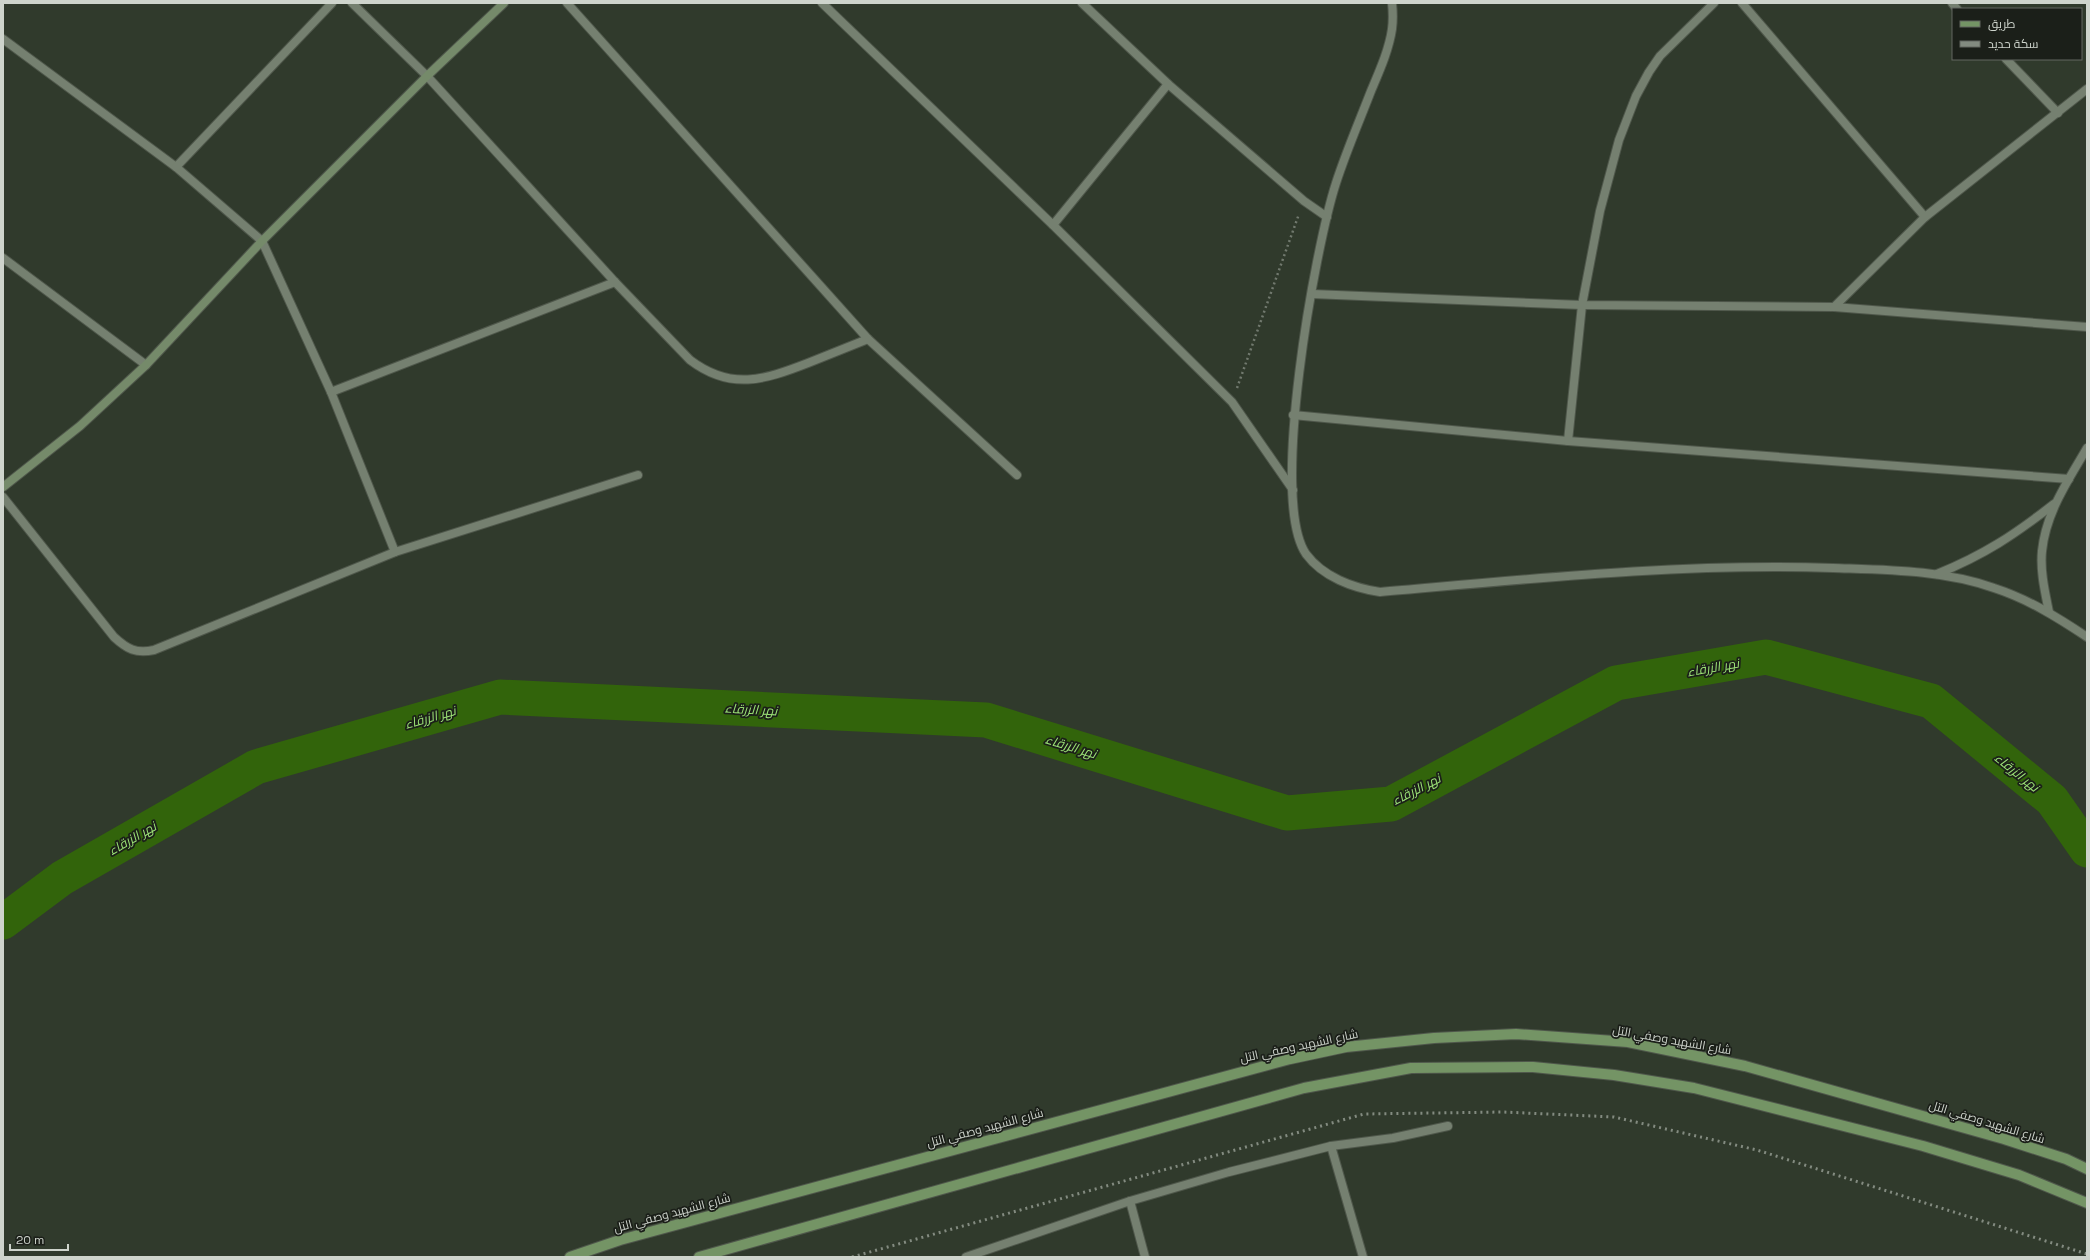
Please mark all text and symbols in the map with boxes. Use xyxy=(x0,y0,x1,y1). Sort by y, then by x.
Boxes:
legend xyxy=(1952,8,2082,60)
text: طريق xyxy=(1988,16,2016,32)
text: سكة حديد xyxy=(1988,36,2039,52)
water label: نهر الزرقاء xyxy=(1686,654,1742,680)
water label: نهر الزرقاء xyxy=(724,700,779,719)
water label: نهر الزرقاء xyxy=(403,702,459,733)
water label: نهر الزرقاء xyxy=(1043,731,1100,763)
water label: نهر الزرقاء xyxy=(1991,749,2044,796)
water label: نهر الزرقاء xyxy=(1389,769,1445,809)
water label: نهر الزرقاء xyxy=(105,817,161,859)
street label: شارع الشهيد وصفي التل xyxy=(1611,1022,1733,1060)
street label: شارع الشهيد وصفي التل xyxy=(1238,1026,1360,1068)
street label: شارع الشهيد وصفي التل xyxy=(1927,1097,2047,1149)
street label: شارع الشهيد وصفي التل xyxy=(925,1105,1046,1153)
street label: شارع الشهيد وصفي التل xyxy=(612,1190,733,1238)
scale bar xyxy=(10,1226,68,1252)
text: 20 m xyxy=(16,1232,44,1248)

